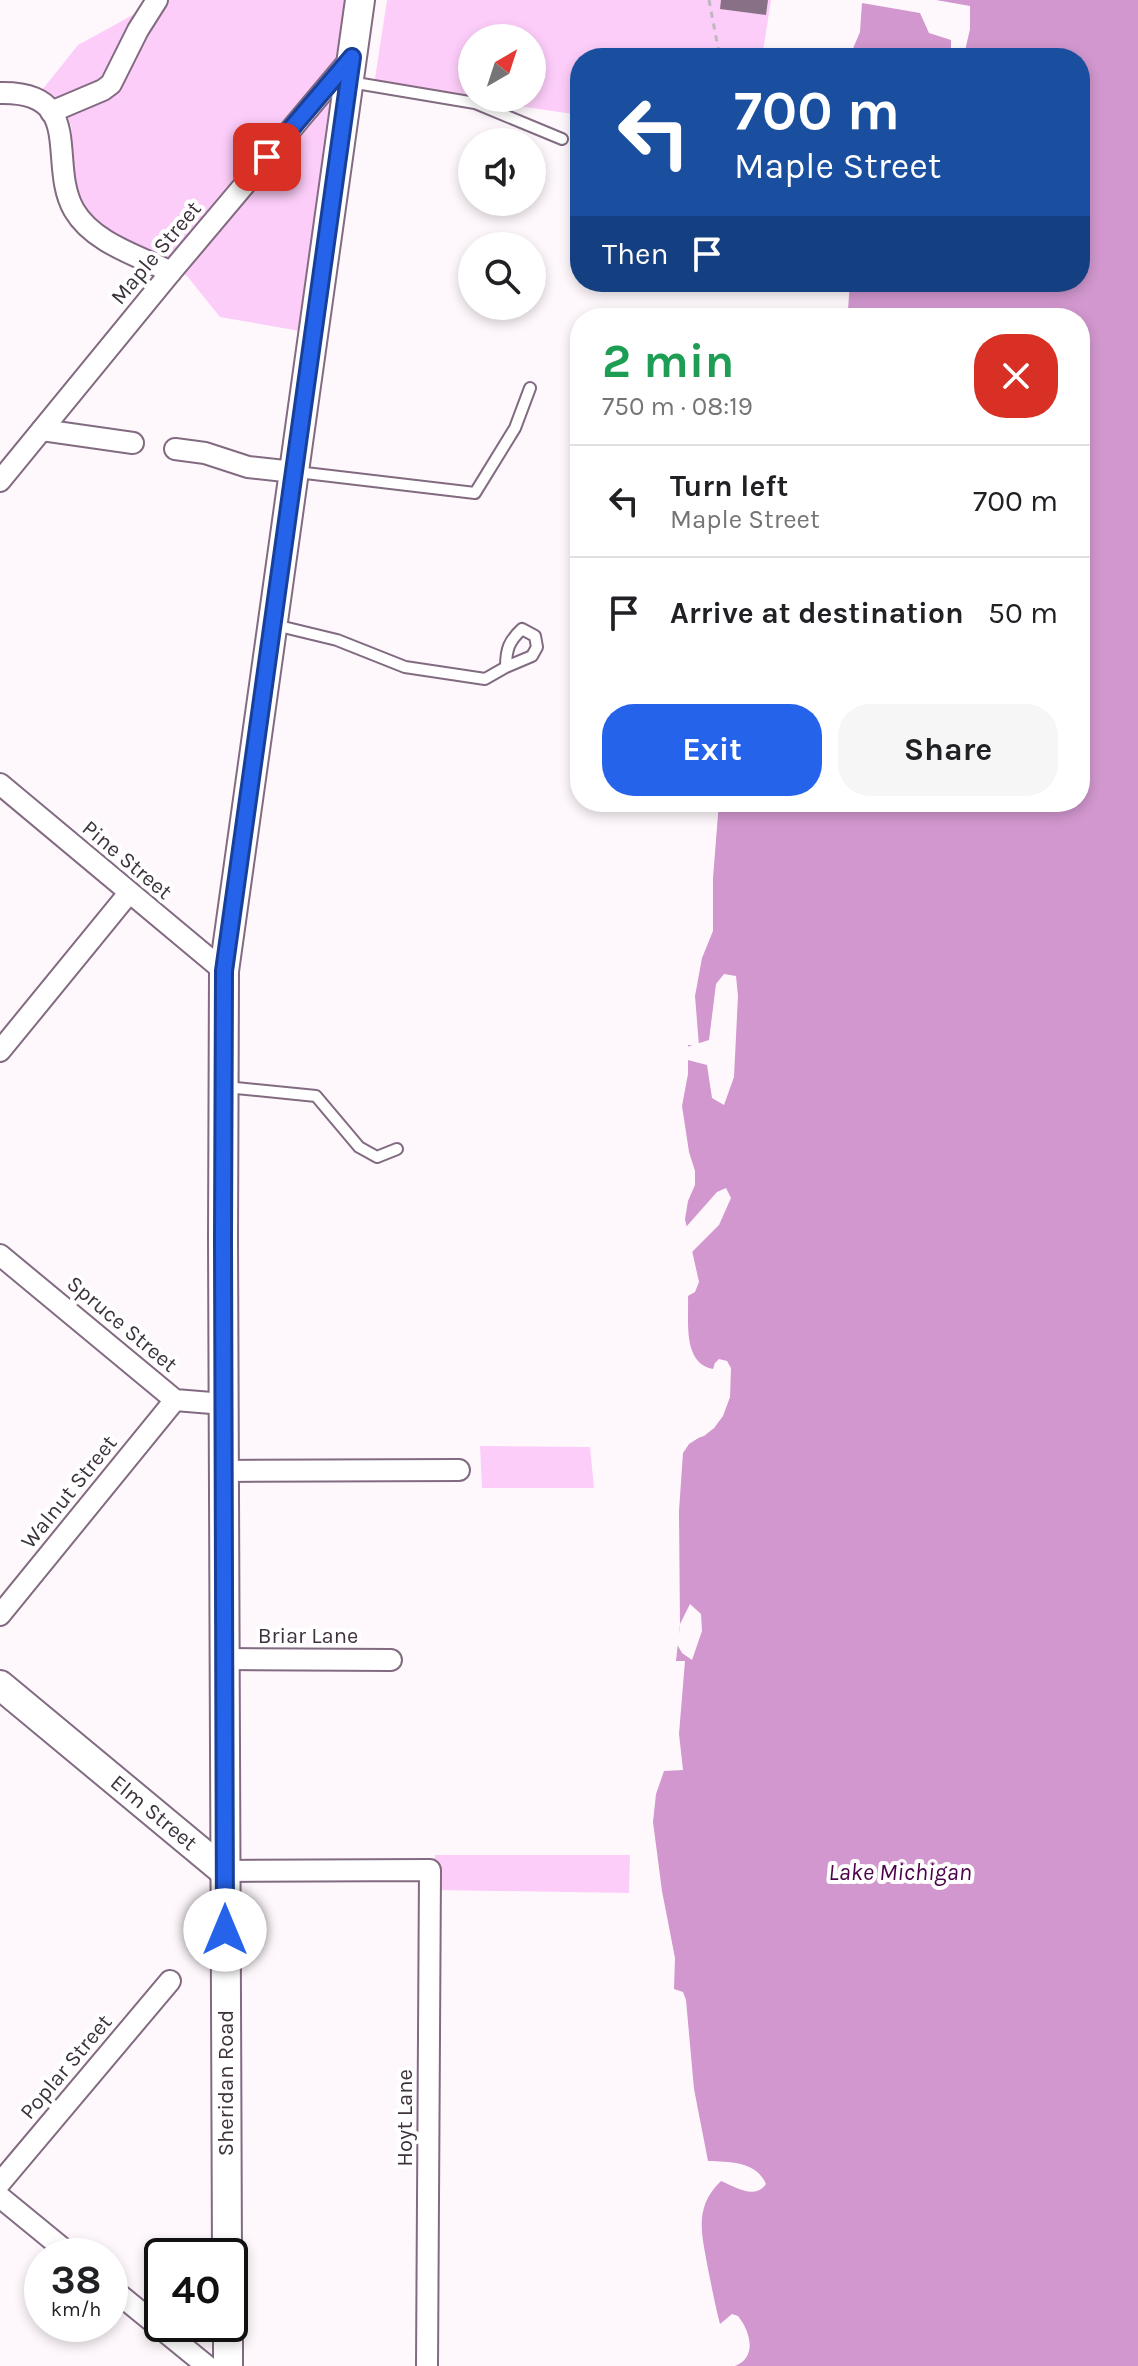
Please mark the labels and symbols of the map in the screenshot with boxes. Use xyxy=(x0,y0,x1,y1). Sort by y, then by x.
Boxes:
north arrow xyxy=(458,24,546,112)
pin xyxy=(233,123,301,191)
street label: Maple Street xyxy=(105,196,207,310)
street label: Pine Street xyxy=(77,815,177,905)
street label: Spruce Street xyxy=(62,1270,182,1378)
street label: Walnut Street xyxy=(16,1430,122,1554)
street label: Briar Lane xyxy=(258,1623,358,1649)
street label: Elm Street xyxy=(105,1769,202,1856)
water label: Lake Michigan xyxy=(828,1858,972,1886)
position arrow xyxy=(183,1888,267,1972)
street label: Poplar Street xyxy=(15,2009,117,2125)
street label: Sheridan Road xyxy=(213,2010,239,2156)
street label: Hoyt Lane xyxy=(392,2069,418,2167)
speed limit sign: 40 xyxy=(144,2238,248,2342)

